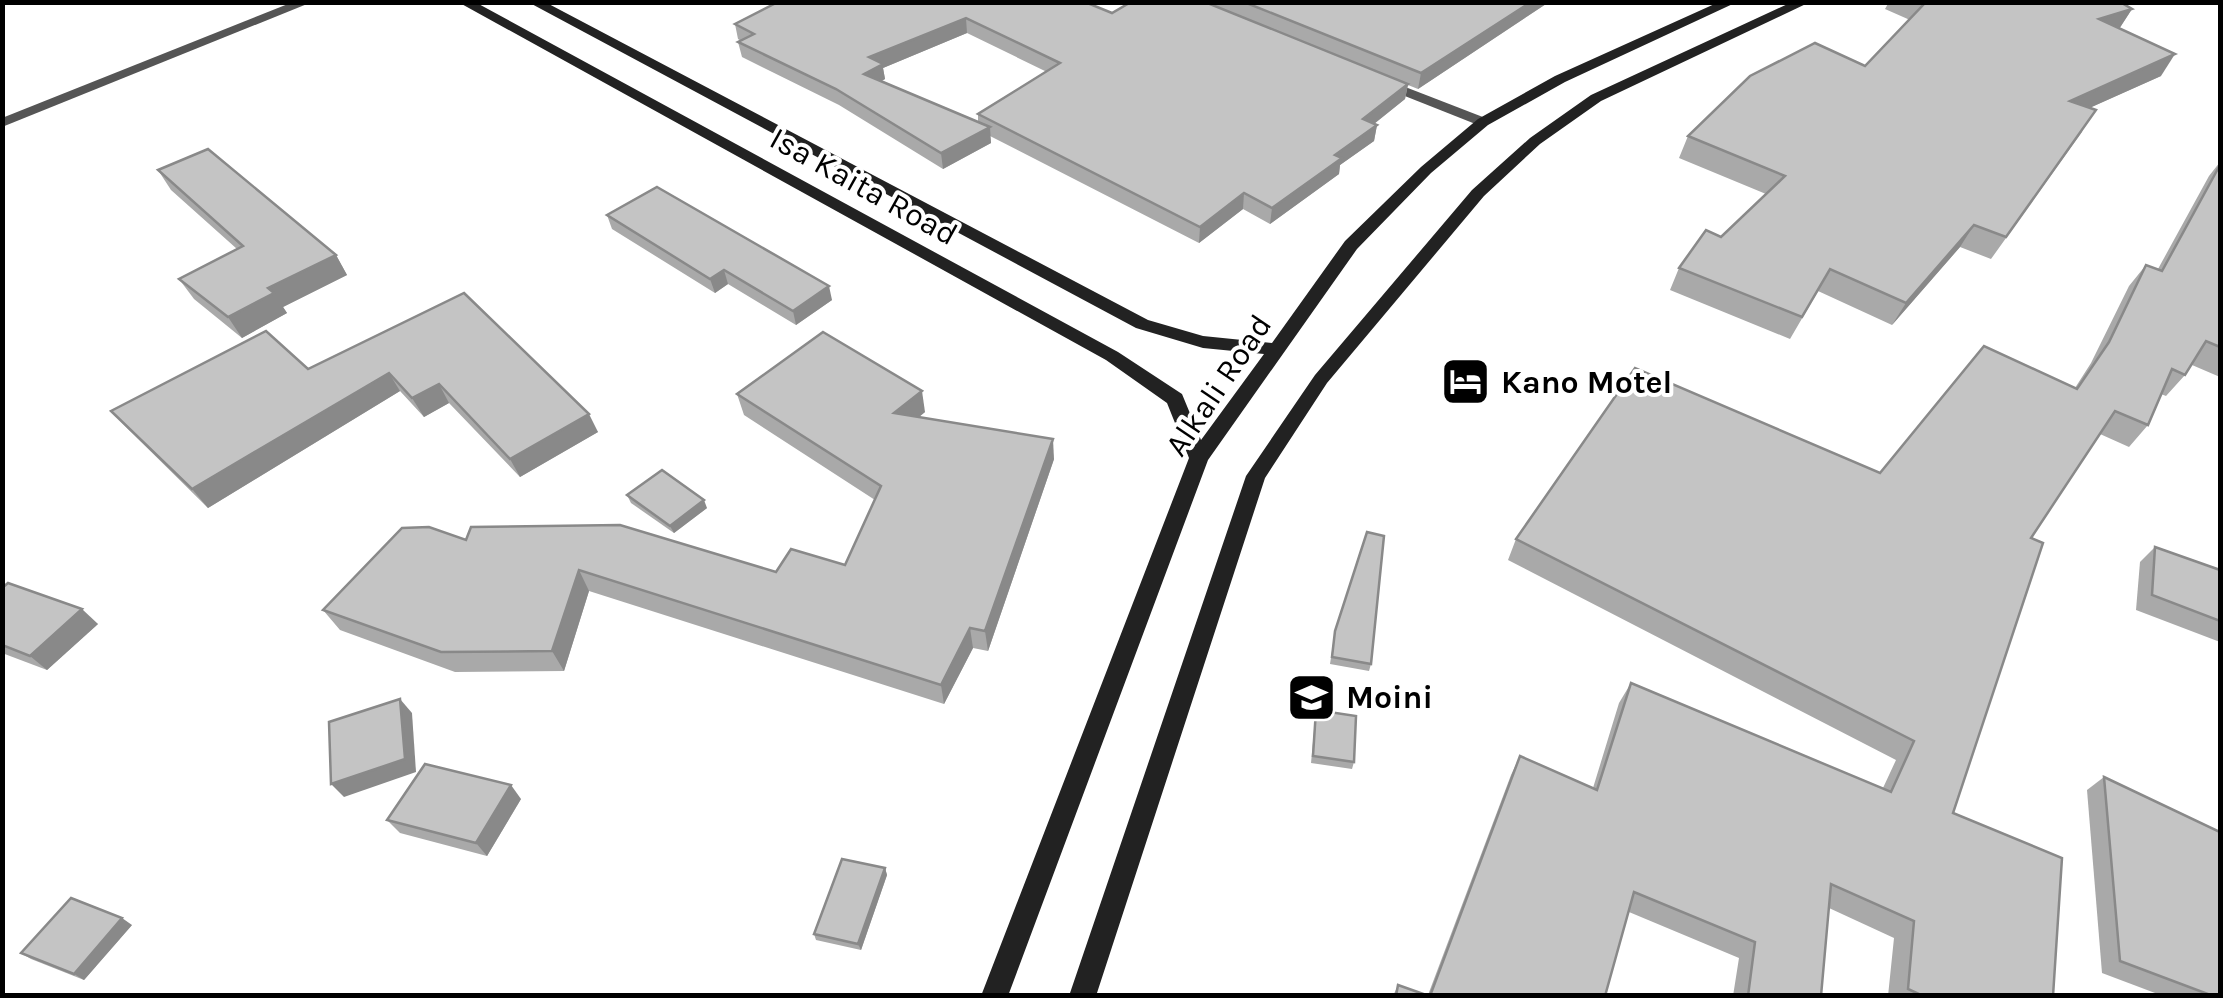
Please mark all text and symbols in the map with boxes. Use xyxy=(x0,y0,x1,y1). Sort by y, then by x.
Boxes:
street label: Isa Kaita Road xyxy=(764,120,964,253)
street label: Alkali Road xyxy=(1158,307,1279,463)
hotel icon: Kano Motel xyxy=(1440,356,1492,408)
place label: Kano Motel xyxy=(1501,364,1672,401)
school or university icon: Moini xyxy=(1285,671,1337,723)
place label: Moini xyxy=(1346,679,1433,716)

